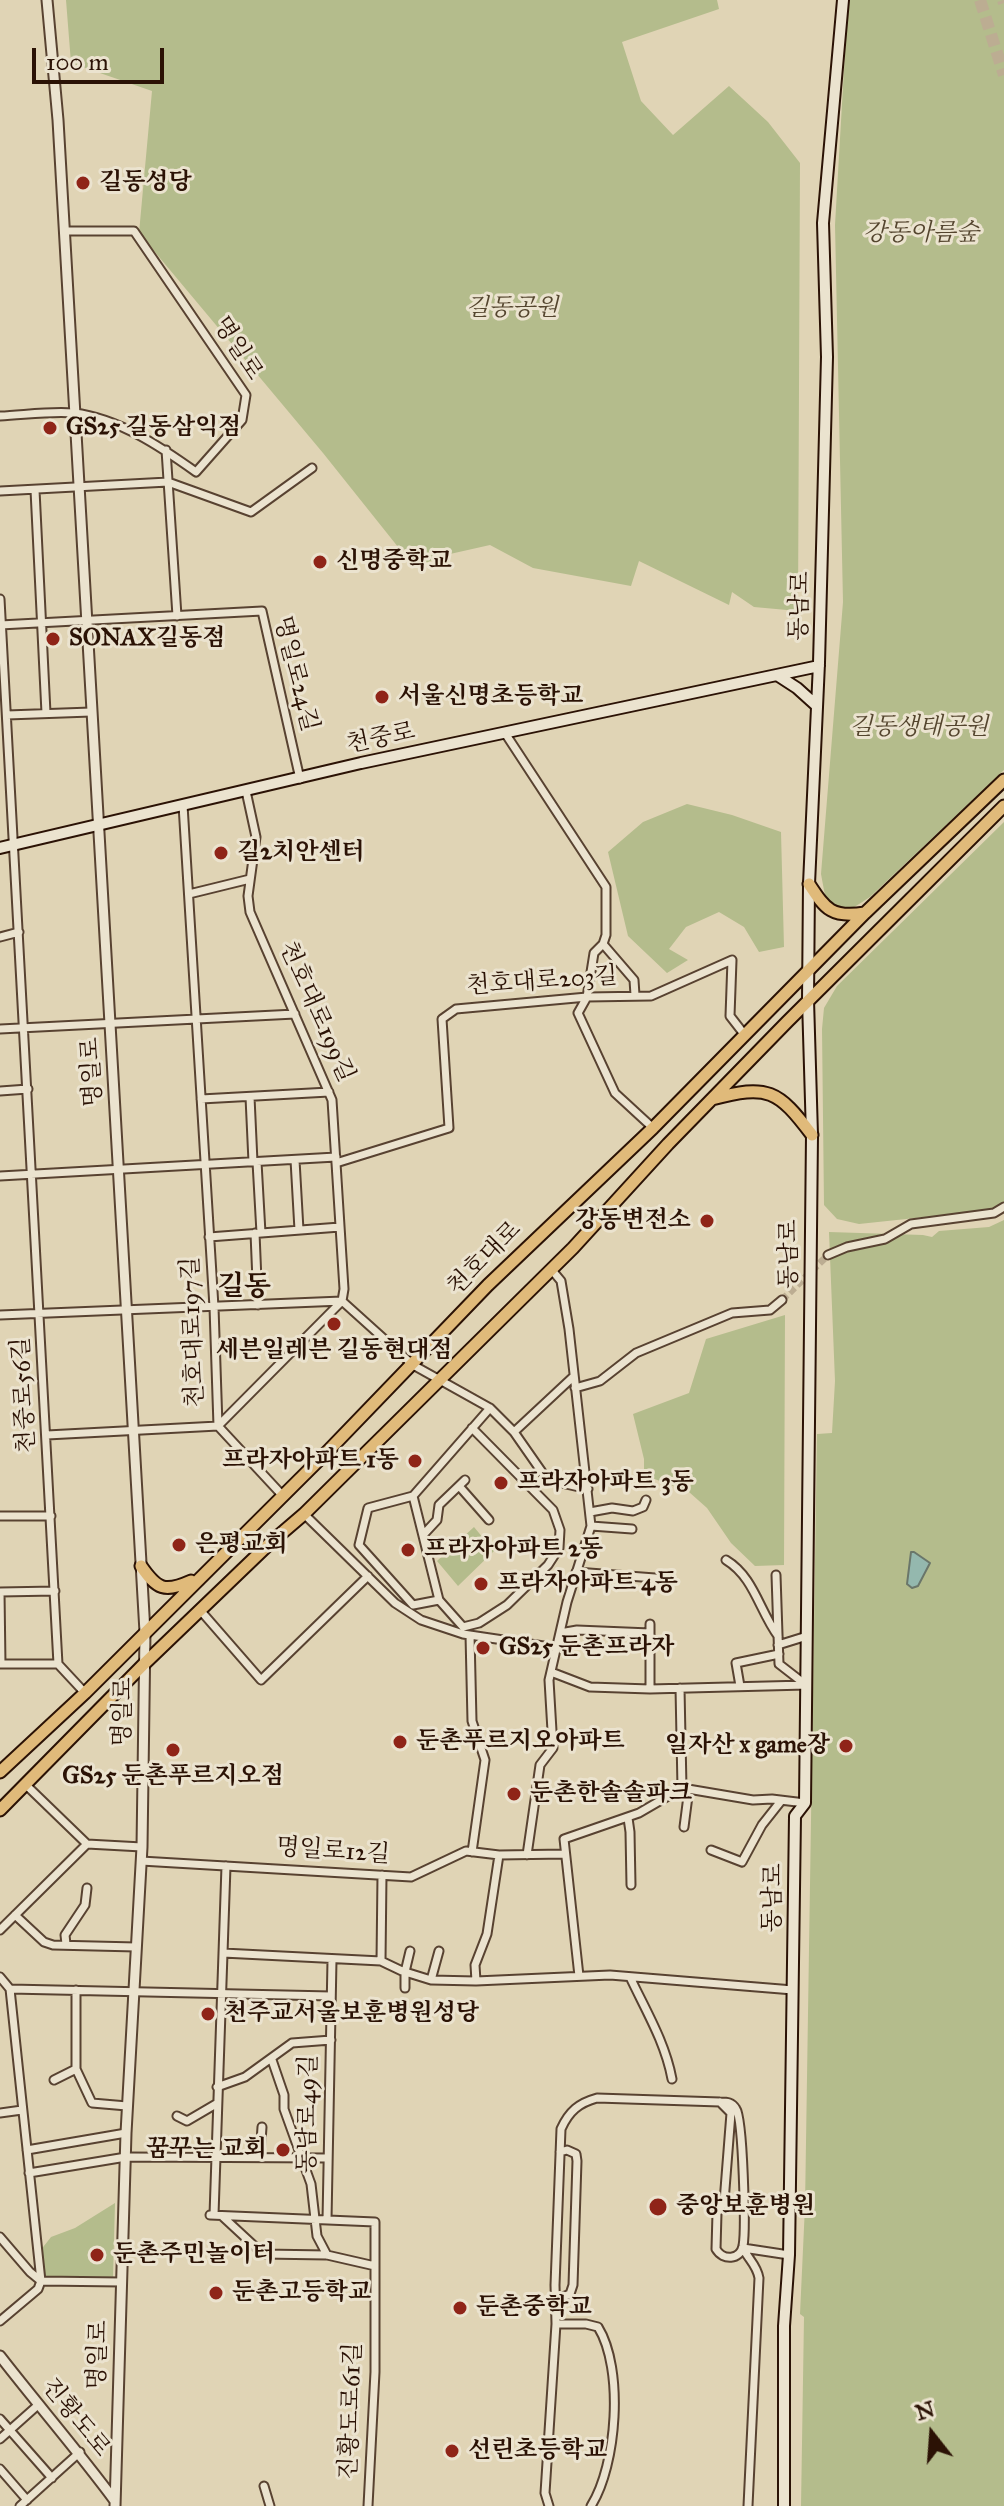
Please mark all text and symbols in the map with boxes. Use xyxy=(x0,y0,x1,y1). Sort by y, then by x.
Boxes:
scale bar xyxy=(36,32,168,82)
text: 100 m xyxy=(46,47,109,77)
place label: 길동성당 xyxy=(99,169,192,197)
marker: 길동성당 xyxy=(74,174,92,192)
park label: 강동아름숲 xyxy=(863,220,979,248)
park label: 길동공원 xyxy=(466,295,558,323)
street label: 명일로 xyxy=(206,312,268,386)
place label: GS25 길동삼익점 xyxy=(66,414,241,442)
marker: GS25 길동삼익점 xyxy=(41,419,59,437)
place label: 신명중학교 xyxy=(336,548,452,576)
marker: 신명중학교 xyxy=(311,553,329,571)
street label: 동남로 xyxy=(785,571,817,641)
street label: 명일로24길 xyxy=(267,613,323,735)
place label: SONAX길동점 xyxy=(69,625,225,653)
marker: SONAX길동점 xyxy=(44,630,62,648)
place label: 서울신명초등학교 xyxy=(398,683,583,711)
marker: 서울신명초등학교 xyxy=(373,688,391,706)
park label: 길동생태공원 xyxy=(849,714,989,742)
street label: 천중로 xyxy=(344,718,418,760)
place label: 길2치안센터 xyxy=(237,839,365,867)
marker: 길2치안센터 xyxy=(212,844,230,862)
street label: 천호대로199길 xyxy=(272,937,360,1087)
street label: 천호대로203길 xyxy=(466,962,618,1002)
street label: 명일로 xyxy=(77,1037,109,1107)
place label: 강동변전소 xyxy=(575,1207,691,1235)
marker: 강동변전소 xyxy=(698,1212,716,1230)
street label: 천호대로 xyxy=(442,1216,528,1302)
street label: 동남로 xyxy=(776,1219,804,1289)
street label: 천호대로197길 xyxy=(177,1256,211,1408)
district label: 길동 xyxy=(217,1271,271,1305)
marker: 세븐일레븐 길동현대점 xyxy=(325,1315,343,1333)
street label: 천중로56길 xyxy=(8,1336,42,1454)
place label: 세븐일레븐 길동현대점 xyxy=(215,1337,453,1365)
place label: 프라자아파트 1동 xyxy=(222,1447,399,1475)
marker: 프라자아파트 1동 xyxy=(406,1452,424,1470)
place label: 프라자아파트 3동 xyxy=(517,1469,694,1497)
marker: 프라자아파트 3동 xyxy=(492,1474,510,1492)
place label: 은평교회 xyxy=(195,1531,288,1559)
marker: 은평교회 xyxy=(170,1536,188,1554)
place label: 프라자아파트 2동 xyxy=(424,1536,603,1564)
marker: 프라자아파트 2동 xyxy=(399,1541,417,1559)
place label: 프라자아파트 4동 xyxy=(497,1570,678,1598)
marker: 프라자아파트 4동 xyxy=(472,1575,490,1593)
place label: GS25 둔촌프라자 xyxy=(499,1634,674,1662)
marker: GS25 둔촌프라자 xyxy=(474,1639,492,1657)
street label: 명일로 xyxy=(109,1677,139,1747)
place label: 둔촌푸르지오아파트 xyxy=(416,1728,625,1756)
place label: 일자산 x game장 xyxy=(665,1732,830,1760)
marker: 둔촌푸르지오아파트 xyxy=(391,1733,409,1751)
marker: 일자산 x game장 xyxy=(837,1737,855,1755)
marker: GS25 둔촌푸르지오점 xyxy=(164,1741,182,1759)
place label: GS25 둔촌푸르지오점 xyxy=(62,1763,284,1791)
place label: 둔촌한솔솔파크 xyxy=(530,1780,692,1808)
marker: 둔촌한솔솔파크 xyxy=(505,1785,523,1803)
street label: 명일로12길 xyxy=(275,1834,391,1870)
street label: 동남로 xyxy=(759,1863,789,1933)
place label: 천주교서울보훈병원성당 xyxy=(224,2000,479,2028)
marker: 천주교서울보훈병원성당 xyxy=(199,2005,217,2023)
street label: 동남로49길 xyxy=(294,2054,324,2174)
place label: 꿈꾸는 교회 xyxy=(146,2136,267,2164)
marker: 꿈꾸는 교회 xyxy=(274,2141,292,2159)
place label: 중앙보훈병원 xyxy=(676,2193,815,2221)
marker: 중앙보훈병원 xyxy=(647,2196,669,2218)
place label: 둔촌주민놀이터 xyxy=(113,2241,275,2269)
marker: 둔촌주민놀이터 xyxy=(88,2246,106,2264)
place label: 둔촌고등학교 xyxy=(232,2279,371,2307)
marker: 둔촌고등학교 xyxy=(207,2284,225,2302)
place label: 둔촌중학교 xyxy=(476,2294,592,2322)
marker: 둔촌중학교 xyxy=(451,2299,469,2317)
street label: 명일로 xyxy=(83,2320,115,2390)
street label: 진황도로61길 xyxy=(335,2342,369,2480)
street label: 진황도로 xyxy=(35,2373,115,2463)
north arrow xyxy=(892,2394,972,2474)
text: N xyxy=(912,2395,938,2426)
place label: 선린초등학교 xyxy=(468,2437,607,2465)
marker: 선린초등학교 xyxy=(443,2442,461,2460)

